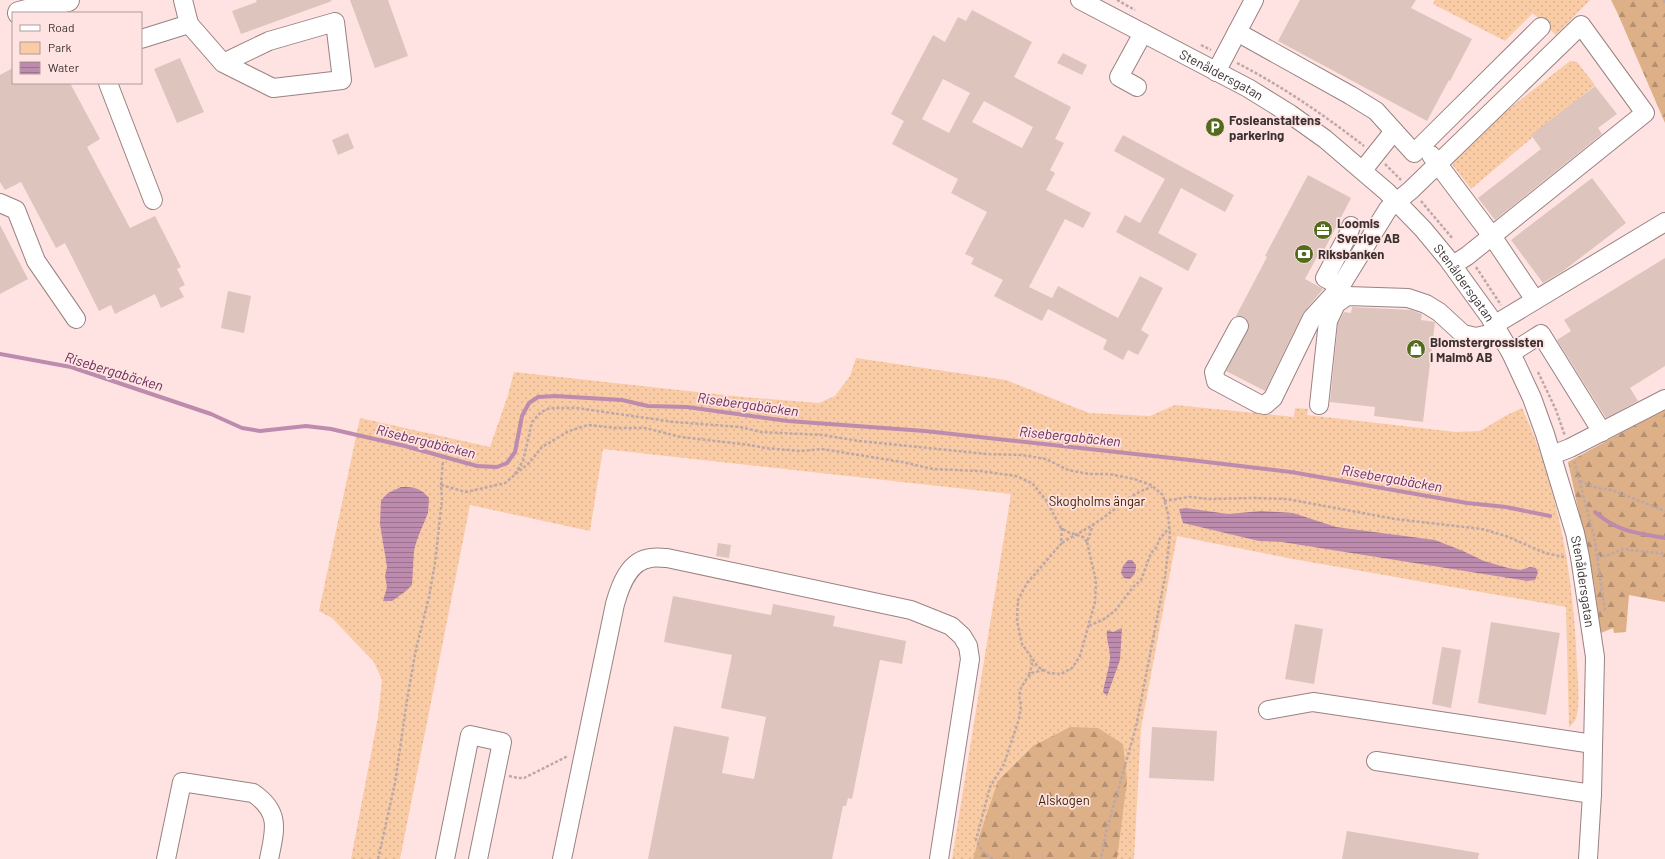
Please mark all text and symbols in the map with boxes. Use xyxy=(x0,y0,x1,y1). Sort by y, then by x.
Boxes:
legend xyxy=(12,12,142,84)
text: Road xyxy=(48,20,75,34)
text: Park xyxy=(48,40,72,54)
street label: Stenåldersgatan xyxy=(1177,46,1266,104)
text: Water xyxy=(48,60,80,74)
place label: Fosieanstaltens parkering xyxy=(1229,112,1321,143)
parking icon: Fosieanstaltens parkering xyxy=(1204,116,1226,138)
place label: Loomis Sverige AB xyxy=(1337,215,1400,246)
office icon: Loomis Sverige AB xyxy=(1312,219,1334,241)
street label: Stenåldersgatan xyxy=(1430,240,1498,324)
bank icon: Riksbanken xyxy=(1293,243,1315,265)
place label: Riksbanken xyxy=(1318,246,1384,262)
place label: Blomstergrossisten i Malmö AB xyxy=(1430,334,1544,365)
shop icon: Blomstergrossisten i Malmö AB xyxy=(1405,338,1427,360)
water label: Risebergabäcken xyxy=(63,348,165,394)
water label: Risebergabäcken xyxy=(696,388,800,420)
water label: Risebergabäcken xyxy=(374,420,478,462)
water label: Risebergabäcken xyxy=(1018,422,1122,450)
water label: Risebergabäcken xyxy=(1340,461,1444,495)
park label: Skogholms ängar xyxy=(1049,493,1145,509)
street label: Stenåldersgatan xyxy=(1568,534,1598,628)
park label: Alskogen xyxy=(1038,792,1090,808)

